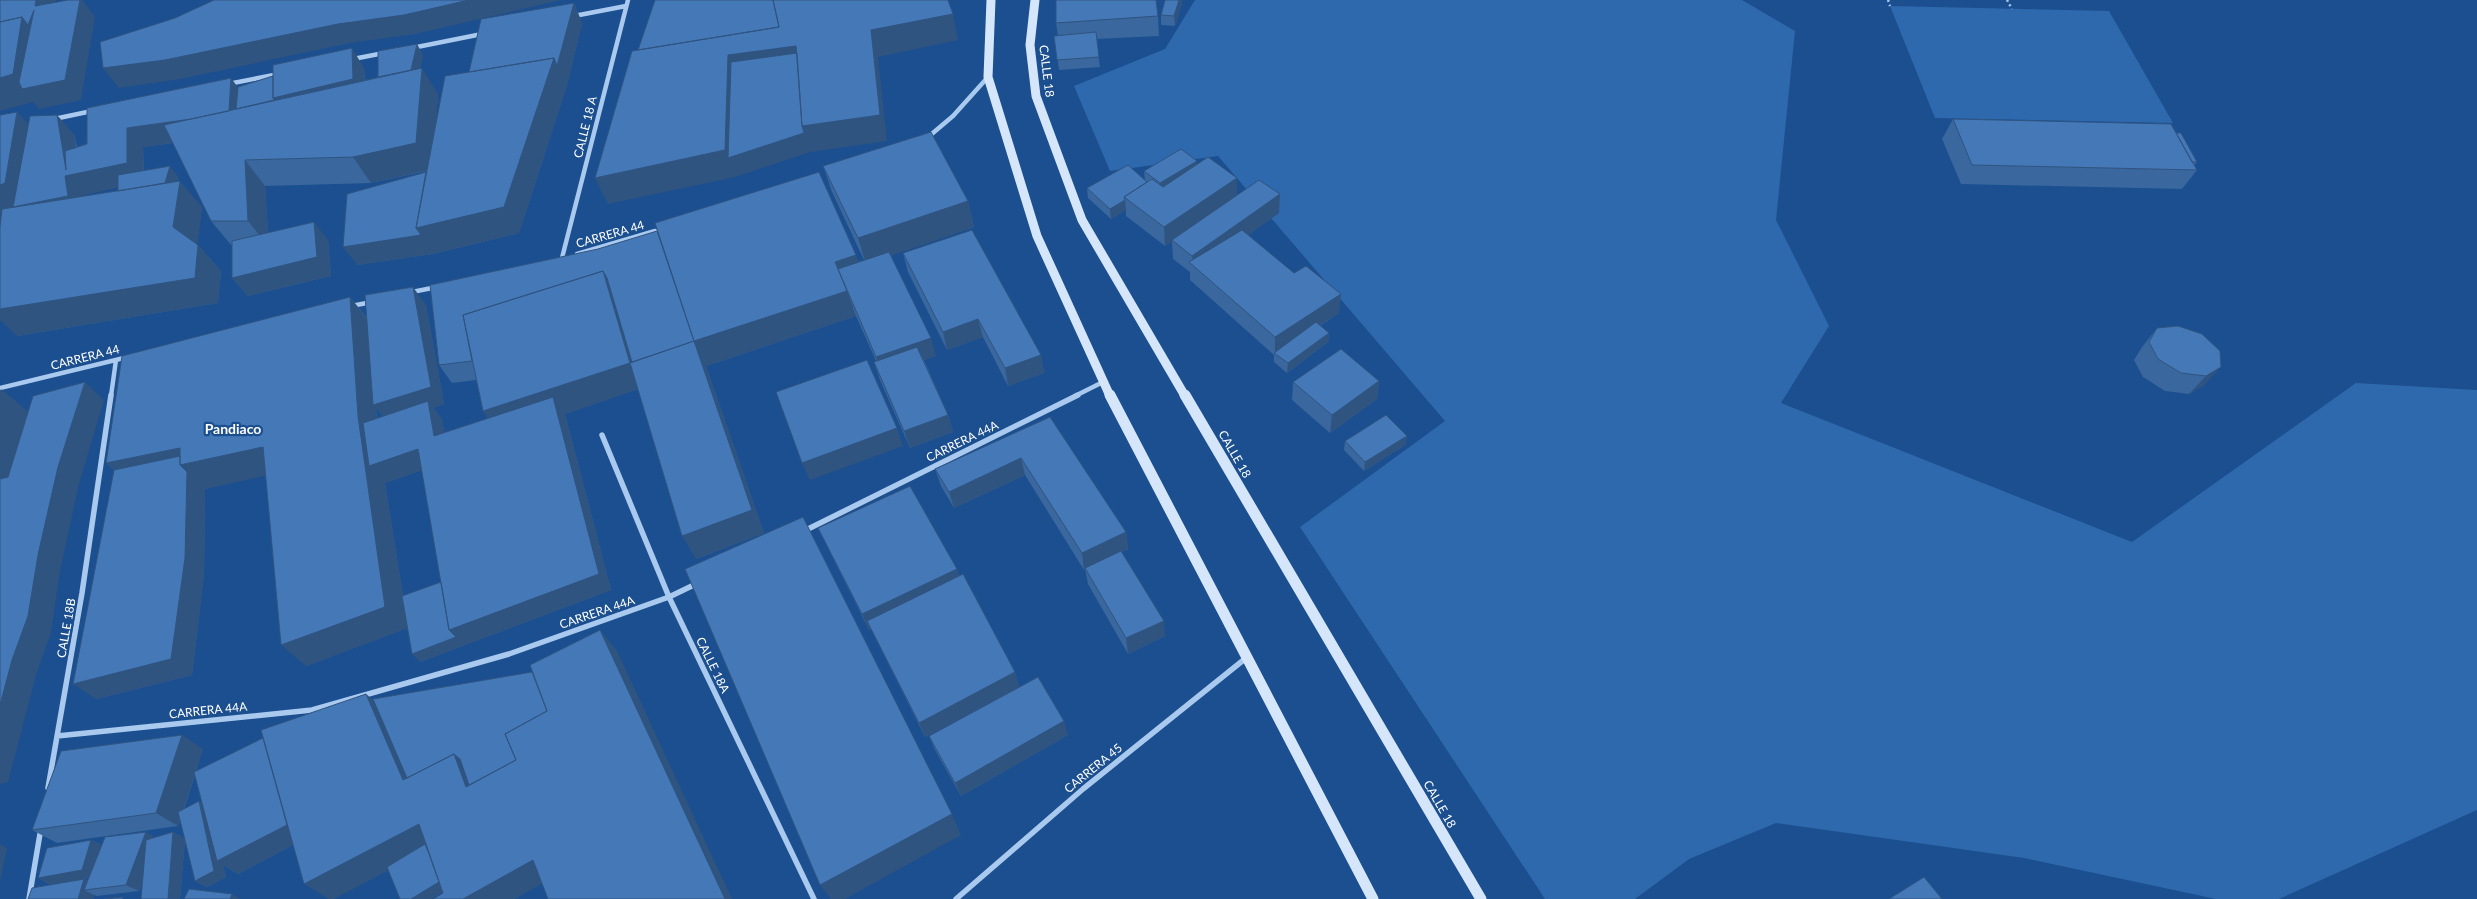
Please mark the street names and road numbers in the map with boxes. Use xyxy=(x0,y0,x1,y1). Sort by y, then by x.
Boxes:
street label: CALLE 18 xyxy=(1036,44,1058,98)
street label: CALLE 18 A xyxy=(570,94,600,159)
street label: CARRERA 44 xyxy=(574,217,646,251)
street label: CARRERA 44 xyxy=(49,341,121,373)
street label: CARRERA 44A xyxy=(923,417,1001,465)
street label: CALLE 18 xyxy=(1215,428,1255,480)
street label: CARRERA 44A xyxy=(557,592,637,632)
street label: CALLE 18B xyxy=(53,597,79,659)
street label: CALLE 18A xyxy=(693,635,733,696)
street label: CARRERA 44A xyxy=(168,698,249,722)
street label: CARRERA 45 xyxy=(1061,740,1125,796)
street label: CALLE 18 xyxy=(1420,778,1460,830)

